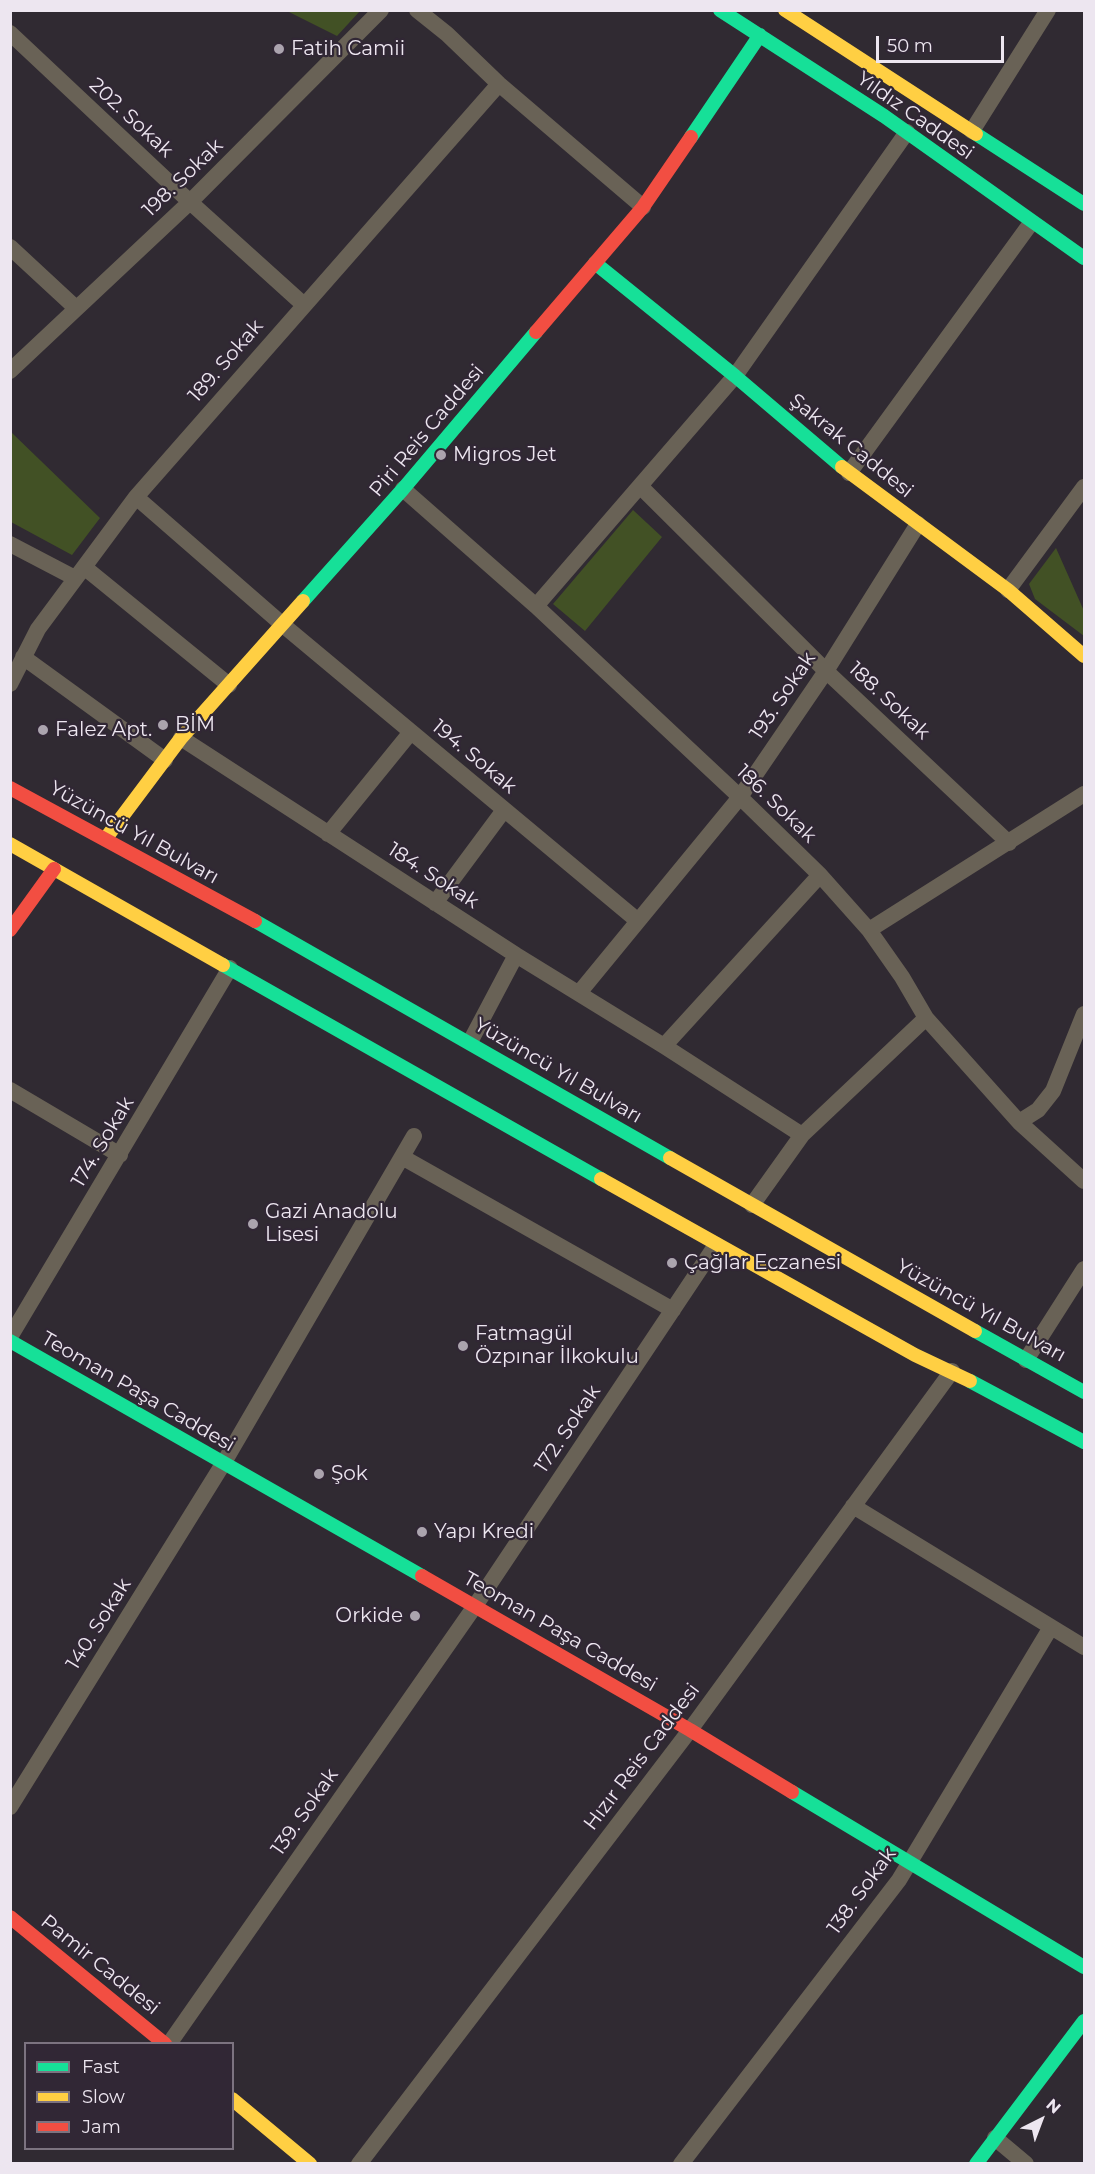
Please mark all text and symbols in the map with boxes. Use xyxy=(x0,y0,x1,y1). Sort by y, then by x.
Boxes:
scale bar xyxy=(879,24,1006,62)
text: 50 m xyxy=(887,35,933,57)
place label: Fatih Camii xyxy=(291,37,405,61)
marker: Fatih Camii xyxy=(272,42,286,56)
street label: Yıldız Caddesi xyxy=(852,67,978,165)
street label: 202. Sokak xyxy=(84,73,178,163)
street label: 198. Sokak xyxy=(138,134,228,222)
street label: 189. Sokak xyxy=(184,315,268,407)
street label: Piri Reis Caddesi xyxy=(365,360,489,502)
street label: Şakrak Caddesi xyxy=(784,389,918,503)
place label: Migros Jet xyxy=(453,443,557,467)
marker: Migros Jet xyxy=(434,448,448,462)
street label: 193. Sokak xyxy=(745,648,821,744)
street label: 188. Sokak xyxy=(843,657,935,745)
place label: BİM xyxy=(175,713,215,737)
street label: 194. Sokak xyxy=(427,715,521,799)
place label: Falez Apt. xyxy=(55,718,152,742)
marker: BİM xyxy=(156,718,170,732)
marker: Falez Apt. xyxy=(36,723,50,737)
street label: 186. Sokak xyxy=(731,760,821,848)
street label: Yüzüncü Yıl Bulvarı xyxy=(45,776,223,890)
street label: 184. Sokak xyxy=(383,838,483,914)
street label: Yüzüncü Yıl Bulvarı xyxy=(470,1013,646,1129)
street label: 174. Sokak xyxy=(67,1092,139,1192)
place label: Gazi Anadolu Lisesi xyxy=(265,1200,398,1247)
marker: Gazi Anadolu Lisesi xyxy=(246,1217,260,1231)
place label: Çağlar Eczanesi xyxy=(684,1251,841,1275)
street label: Yüzüncü Yıl Bulvarı xyxy=(892,1254,1070,1368)
marker: Çağlar Eczanesi xyxy=(665,1256,679,1270)
place label: Fatmagül Özpınar İlkokulu xyxy=(475,1322,639,1369)
street label: Teoman Paşa Caddesi xyxy=(37,1327,239,1457)
marker: Fatmagül Özpınar İlkokulu xyxy=(456,1339,470,1353)
street label: 172. Sokak xyxy=(530,1381,606,1477)
place label: Şok xyxy=(331,1462,368,1486)
marker: Şok xyxy=(312,1467,326,1481)
place label: Yapı Kredi xyxy=(434,1520,534,1544)
marker: Yapı Kredi xyxy=(415,1525,429,1539)
street label: Teoman Paşa Caddesi xyxy=(459,1567,661,1697)
street label: 140. Sokak xyxy=(61,1574,137,1674)
place label: Orkide xyxy=(335,1604,403,1628)
marker: Orkide xyxy=(408,1609,422,1623)
street label: Hızır Reis Caddesi xyxy=(579,1679,705,1835)
street label: 139. Sokak xyxy=(266,1764,344,1860)
street label: 138. Sokak xyxy=(823,1843,901,1939)
street label: Pamir Caddesi xyxy=(36,1910,164,2020)
legend xyxy=(24,2042,234,2150)
text: Fast xyxy=(82,2056,120,2078)
text: Slow xyxy=(82,2086,125,2108)
north arrow xyxy=(1011,2090,1071,2150)
text: N xyxy=(1042,2095,1065,2118)
text: Jam xyxy=(82,2116,121,2138)

